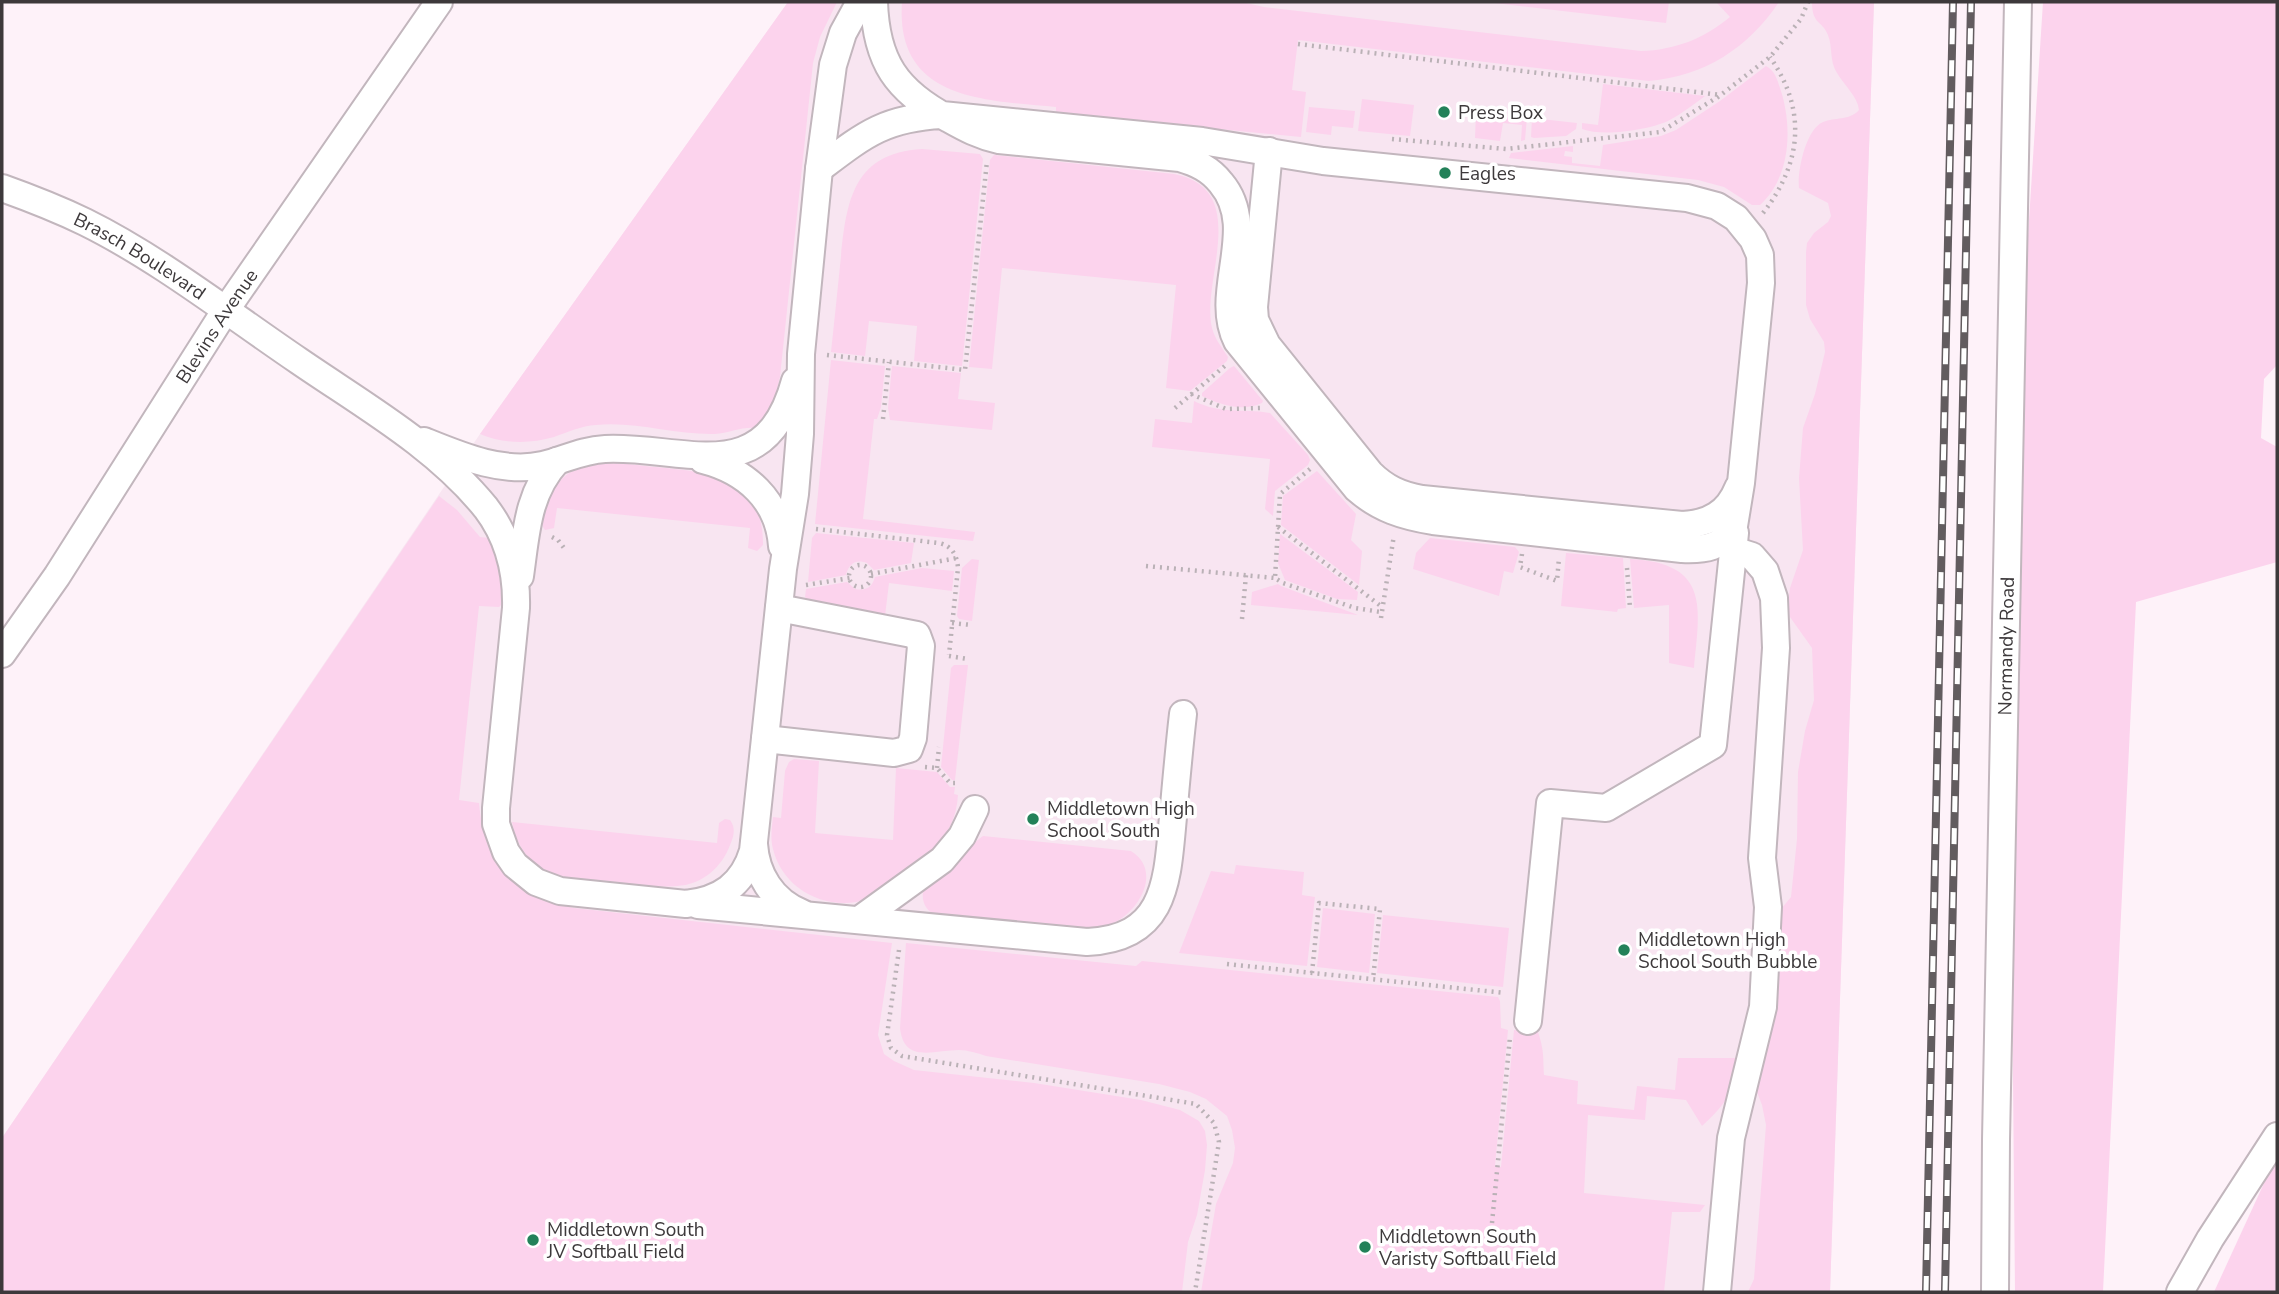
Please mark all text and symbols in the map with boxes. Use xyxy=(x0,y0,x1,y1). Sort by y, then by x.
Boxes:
place label: Press Box xyxy=(1458,100,1543,126)
marker: Press Box xyxy=(1436,104,1452,120)
place label: Eagles xyxy=(1459,161,1516,187)
marker: Eagles xyxy=(1437,165,1453,181)
street label: Brasch Boulevard xyxy=(69,206,211,306)
street label: Blevins Avenue xyxy=(170,264,264,389)
street label: Normandy Road xyxy=(1992,577,2021,716)
place label: Middletown High School South xyxy=(1047,796,1195,844)
marker: Middletown High School South xyxy=(1025,811,1041,827)
place label: Middletown High School South Bubble xyxy=(1638,927,1817,975)
marker: Middletown High School South Bubble xyxy=(1616,942,1632,958)
place label: Middletown South JV Softball Field xyxy=(546,1217,704,1265)
place label: Middletown South Varisty Softball Field xyxy=(1378,1224,1556,1272)
marker: Middletown South JV Softball Field xyxy=(525,1232,541,1248)
marker: Middletown South Varisty Softball Field xyxy=(1357,1239,1373,1255)

